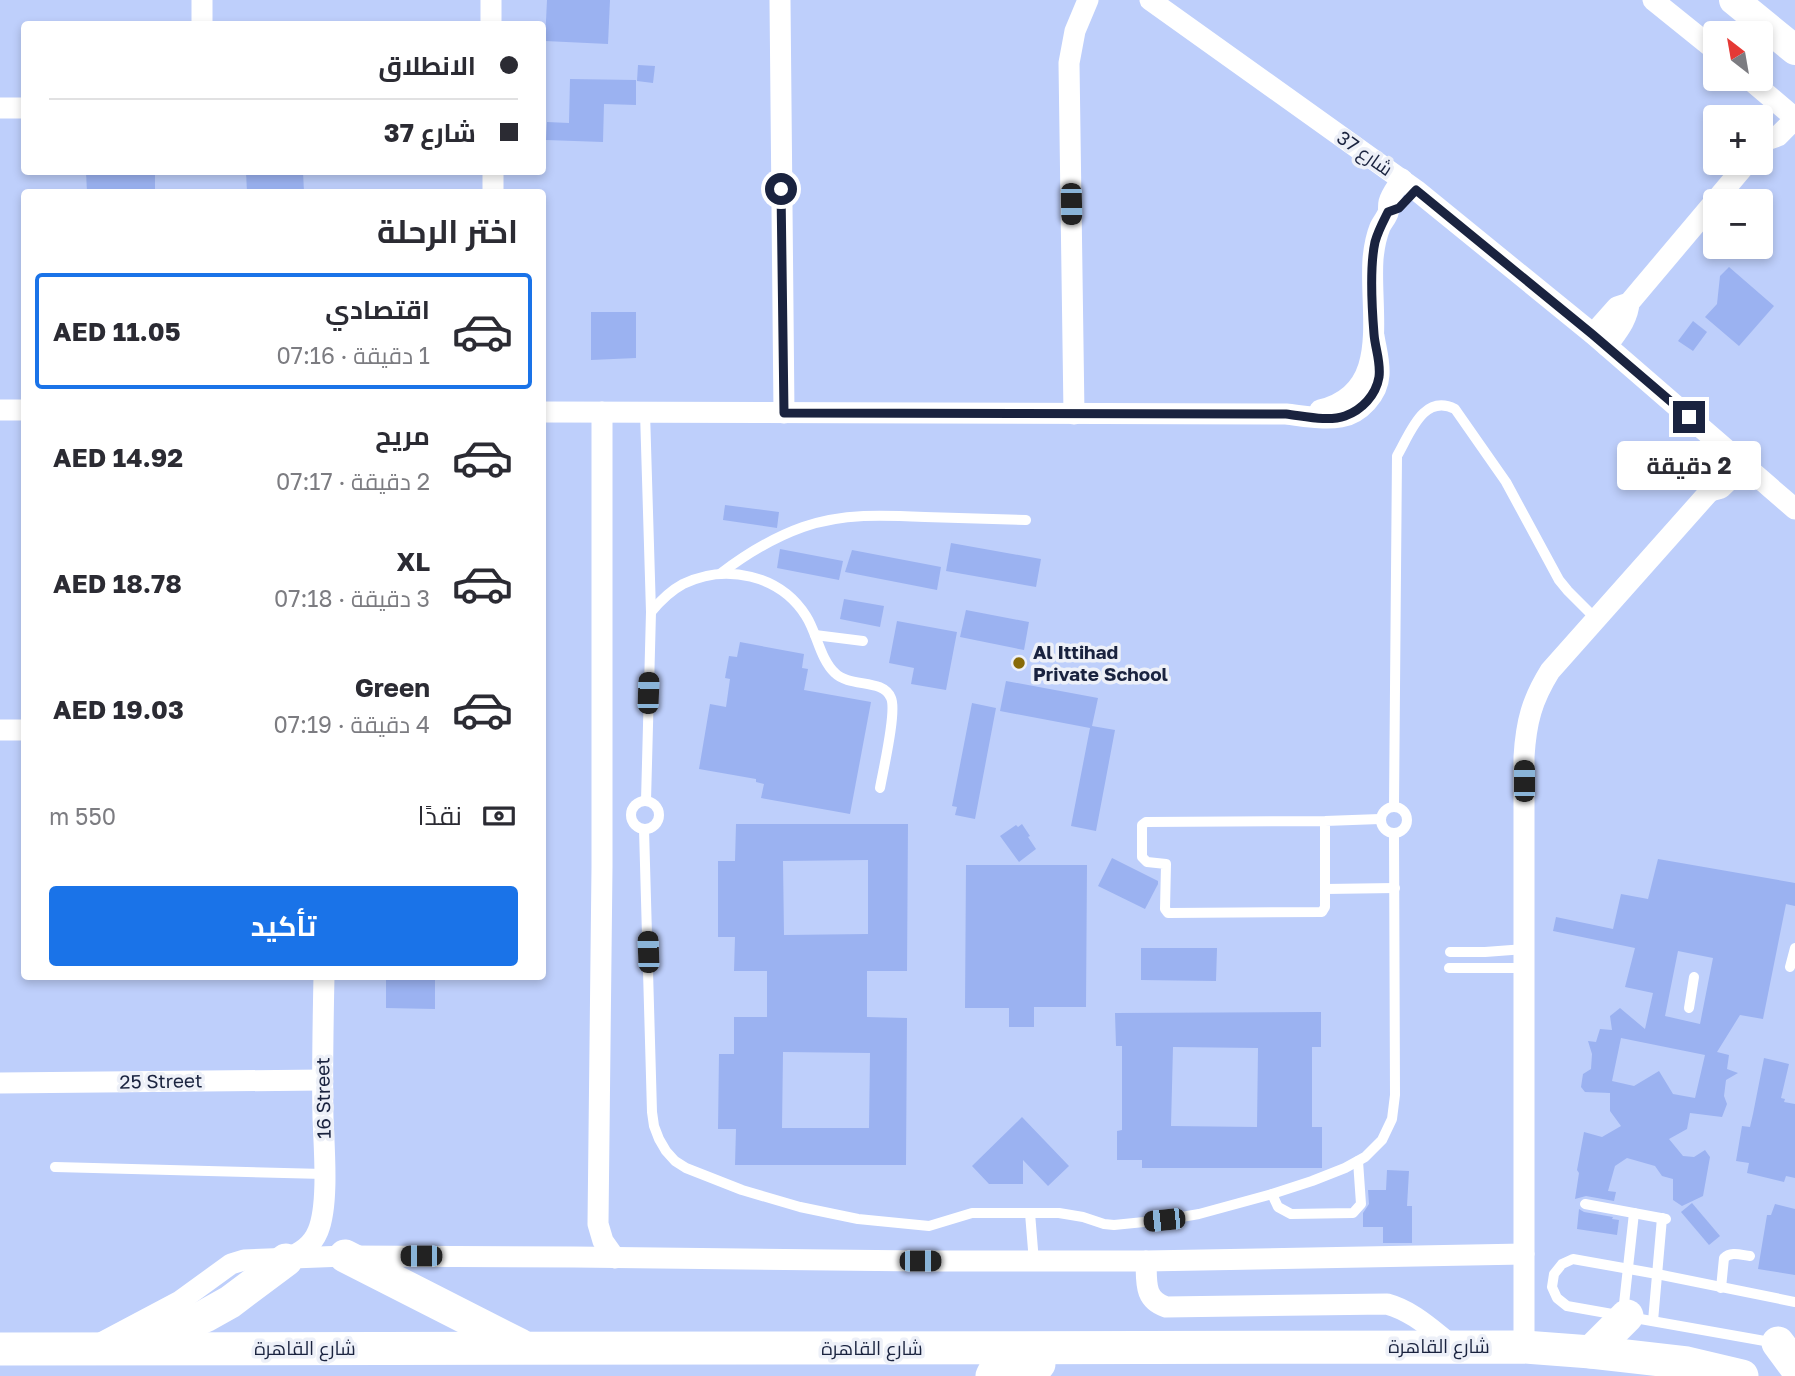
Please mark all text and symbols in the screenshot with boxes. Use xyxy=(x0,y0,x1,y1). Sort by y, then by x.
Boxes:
north arrow xyxy=(1703,21,1773,91)
map controls xyxy=(1703,21,1773,259)
text: الانطلاق xyxy=(378,50,476,81)
button: + xyxy=(1703,105,1773,175)
text: شارع 37 xyxy=(384,117,476,148)
street label: شارع 37 xyxy=(1331,125,1398,182)
route start xyxy=(765,173,797,205)
car xyxy=(1061,183,1082,225)
button: − xyxy=(1703,189,1773,259)
text: اختر الرحلة xyxy=(377,212,518,250)
text: اقتصادي xyxy=(325,294,430,325)
icon: car xyxy=(451,300,514,363)
text: AED 11.05 xyxy=(53,316,181,347)
text: 1 دقيقة · 07:16 xyxy=(276,341,430,369)
route end xyxy=(1673,401,1705,433)
text: مريح xyxy=(375,420,430,451)
icon: car xyxy=(451,426,514,489)
text: AED 14.92 xyxy=(53,442,183,473)
callout: 2 دقيقة xyxy=(1617,442,1761,490)
text: 2 دقيقة xyxy=(1647,451,1731,479)
text: 2 دقيقة · 07:17 xyxy=(276,467,430,495)
text: XL xyxy=(396,546,430,577)
icon: car xyxy=(451,552,514,615)
text: AED 18.78 xyxy=(53,568,182,599)
text: 3 دقيقة · 07:18 xyxy=(274,584,430,612)
place label: Al Ittihad Private School xyxy=(1033,640,1168,685)
marker: Al Ittihad Private School xyxy=(1011,655,1027,671)
text: Green xyxy=(355,672,430,703)
car xyxy=(637,672,660,714)
icon: car xyxy=(451,678,514,741)
text: AED 19.03 xyxy=(53,694,184,725)
text: 4 دقيقة · 07:19 xyxy=(274,710,430,738)
car xyxy=(1514,760,1535,802)
icon: cash xyxy=(480,797,518,835)
text: نقدًا xyxy=(418,800,462,831)
text: 550 m xyxy=(49,802,116,830)
button: تأكيد xyxy=(49,886,518,966)
car xyxy=(637,931,660,973)
street label: 16 Street xyxy=(310,1057,335,1139)
street label: 25 Street xyxy=(119,1068,203,1093)
car xyxy=(1143,1207,1186,1233)
car xyxy=(401,1246,443,1267)
car xyxy=(900,1251,942,1272)
street label: شارع القاهرة xyxy=(1388,1334,1490,1360)
street label: شارع القاهرة xyxy=(254,1336,356,1362)
street label: شارع القاهرة xyxy=(821,1336,923,1362)

